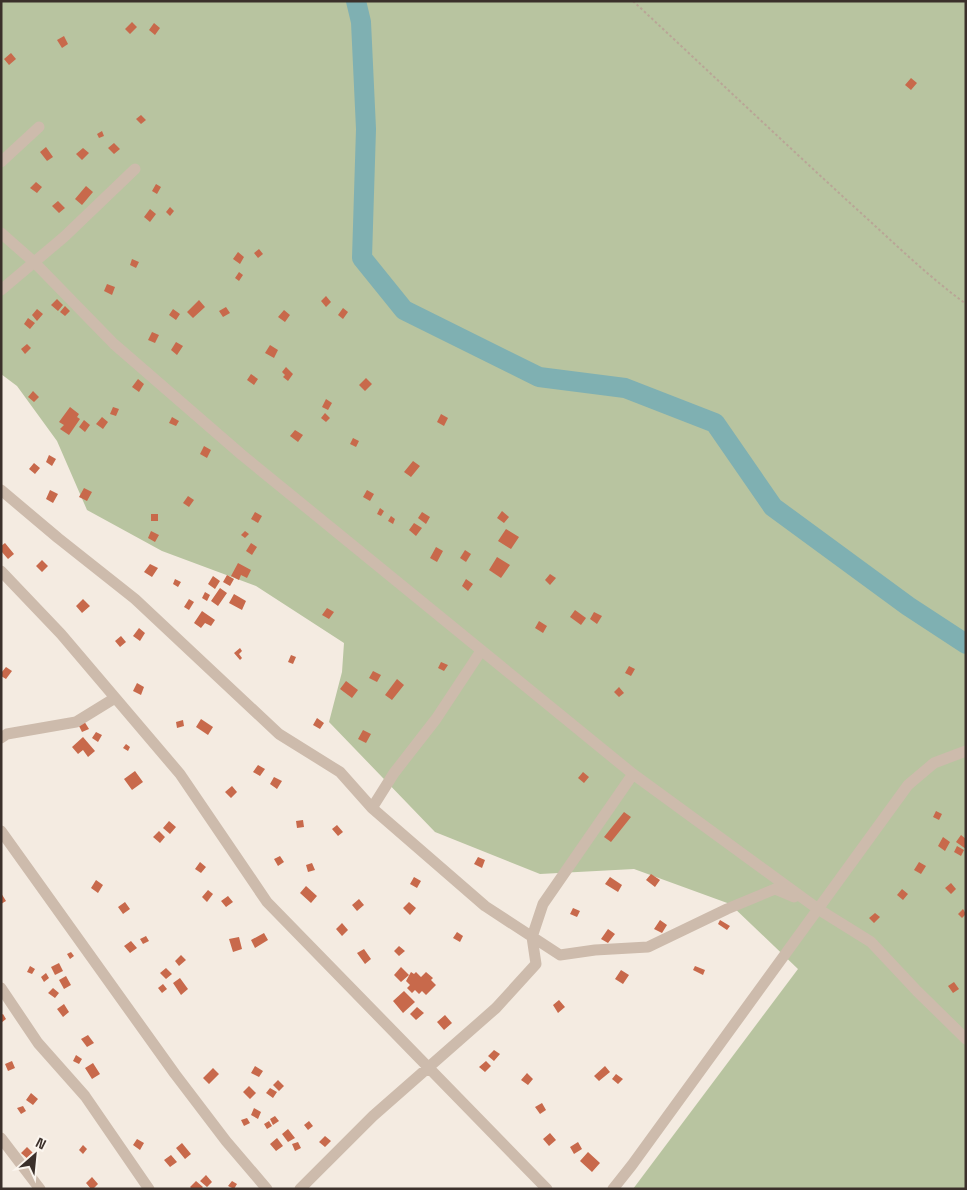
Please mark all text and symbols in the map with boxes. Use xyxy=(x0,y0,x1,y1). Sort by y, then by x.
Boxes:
north arrow xyxy=(10,1130,60,1180)
text: N xyxy=(33,1133,49,1154)

